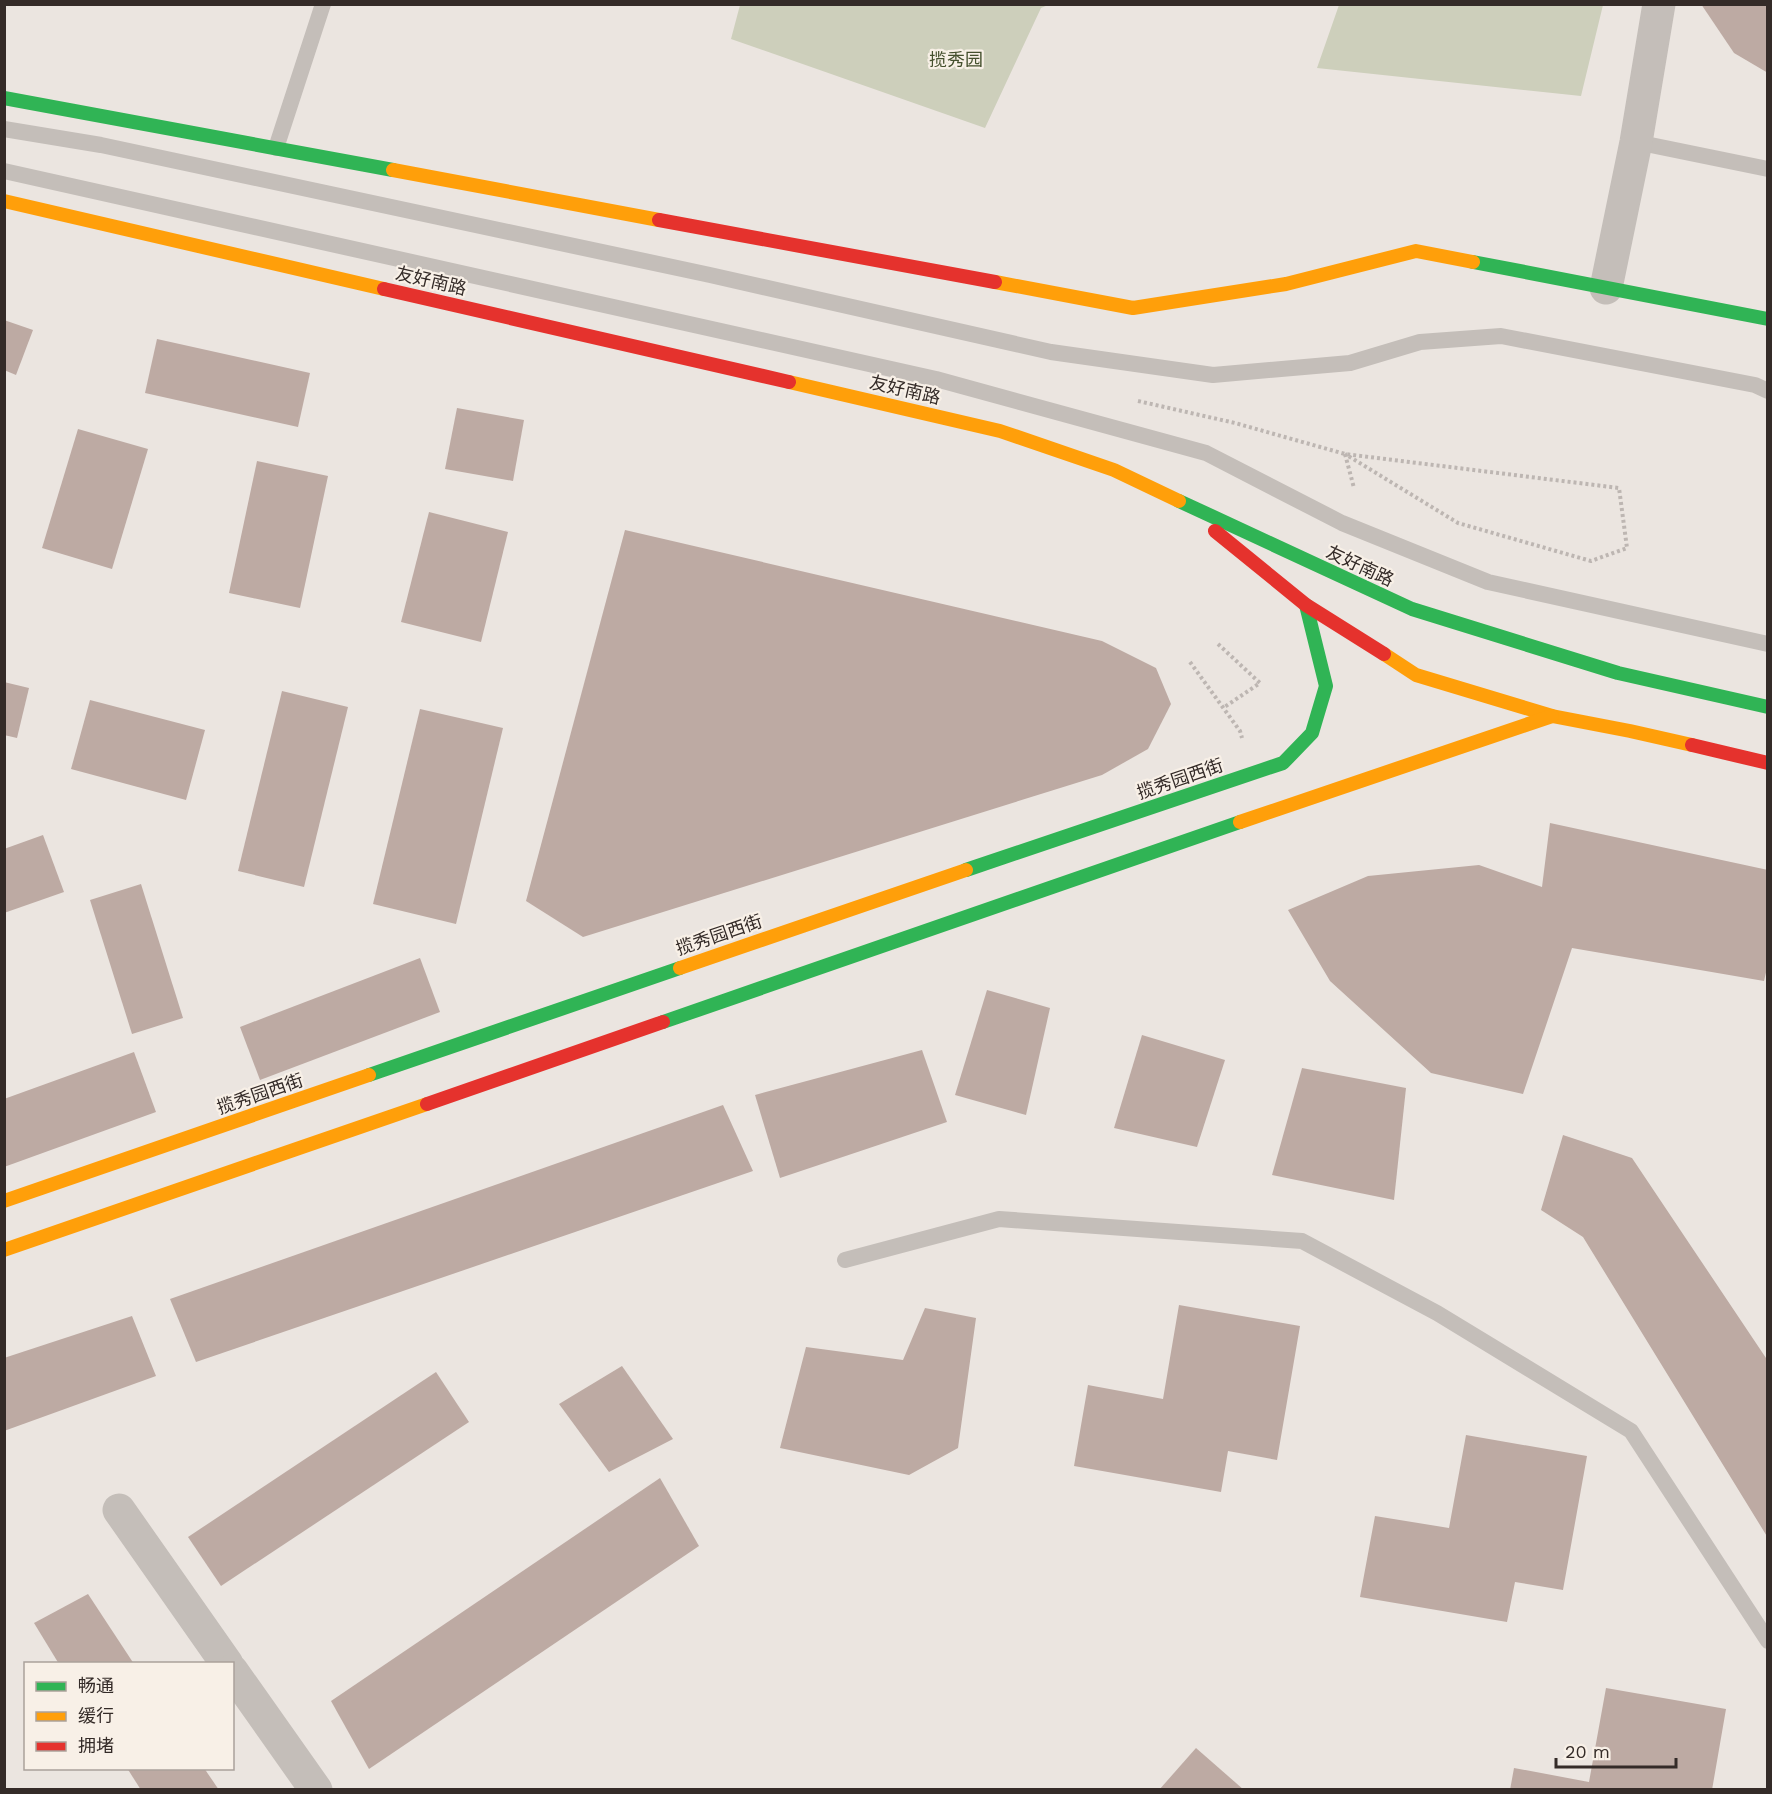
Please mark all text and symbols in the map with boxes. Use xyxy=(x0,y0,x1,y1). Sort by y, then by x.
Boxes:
park label: 揽秀园 xyxy=(929,49,983,70)
street label: 友好南路 xyxy=(394,262,469,299)
street label: 友好南路 xyxy=(868,371,943,408)
street label: 友好南路 xyxy=(1323,541,1397,590)
street label: 揽秀园西街 xyxy=(1134,754,1226,803)
street label: 揽秀园西街 xyxy=(673,910,765,959)
street label: 揽秀园西街 xyxy=(214,1069,306,1118)
legend xyxy=(24,1662,234,1770)
text: 畅通 xyxy=(78,1675,114,1696)
text: 缓行 xyxy=(78,1705,114,1726)
scale bar xyxy=(1556,1731,1676,1769)
text: 拥堵 xyxy=(78,1735,114,1756)
text: 20 m xyxy=(1565,1741,1610,1762)

